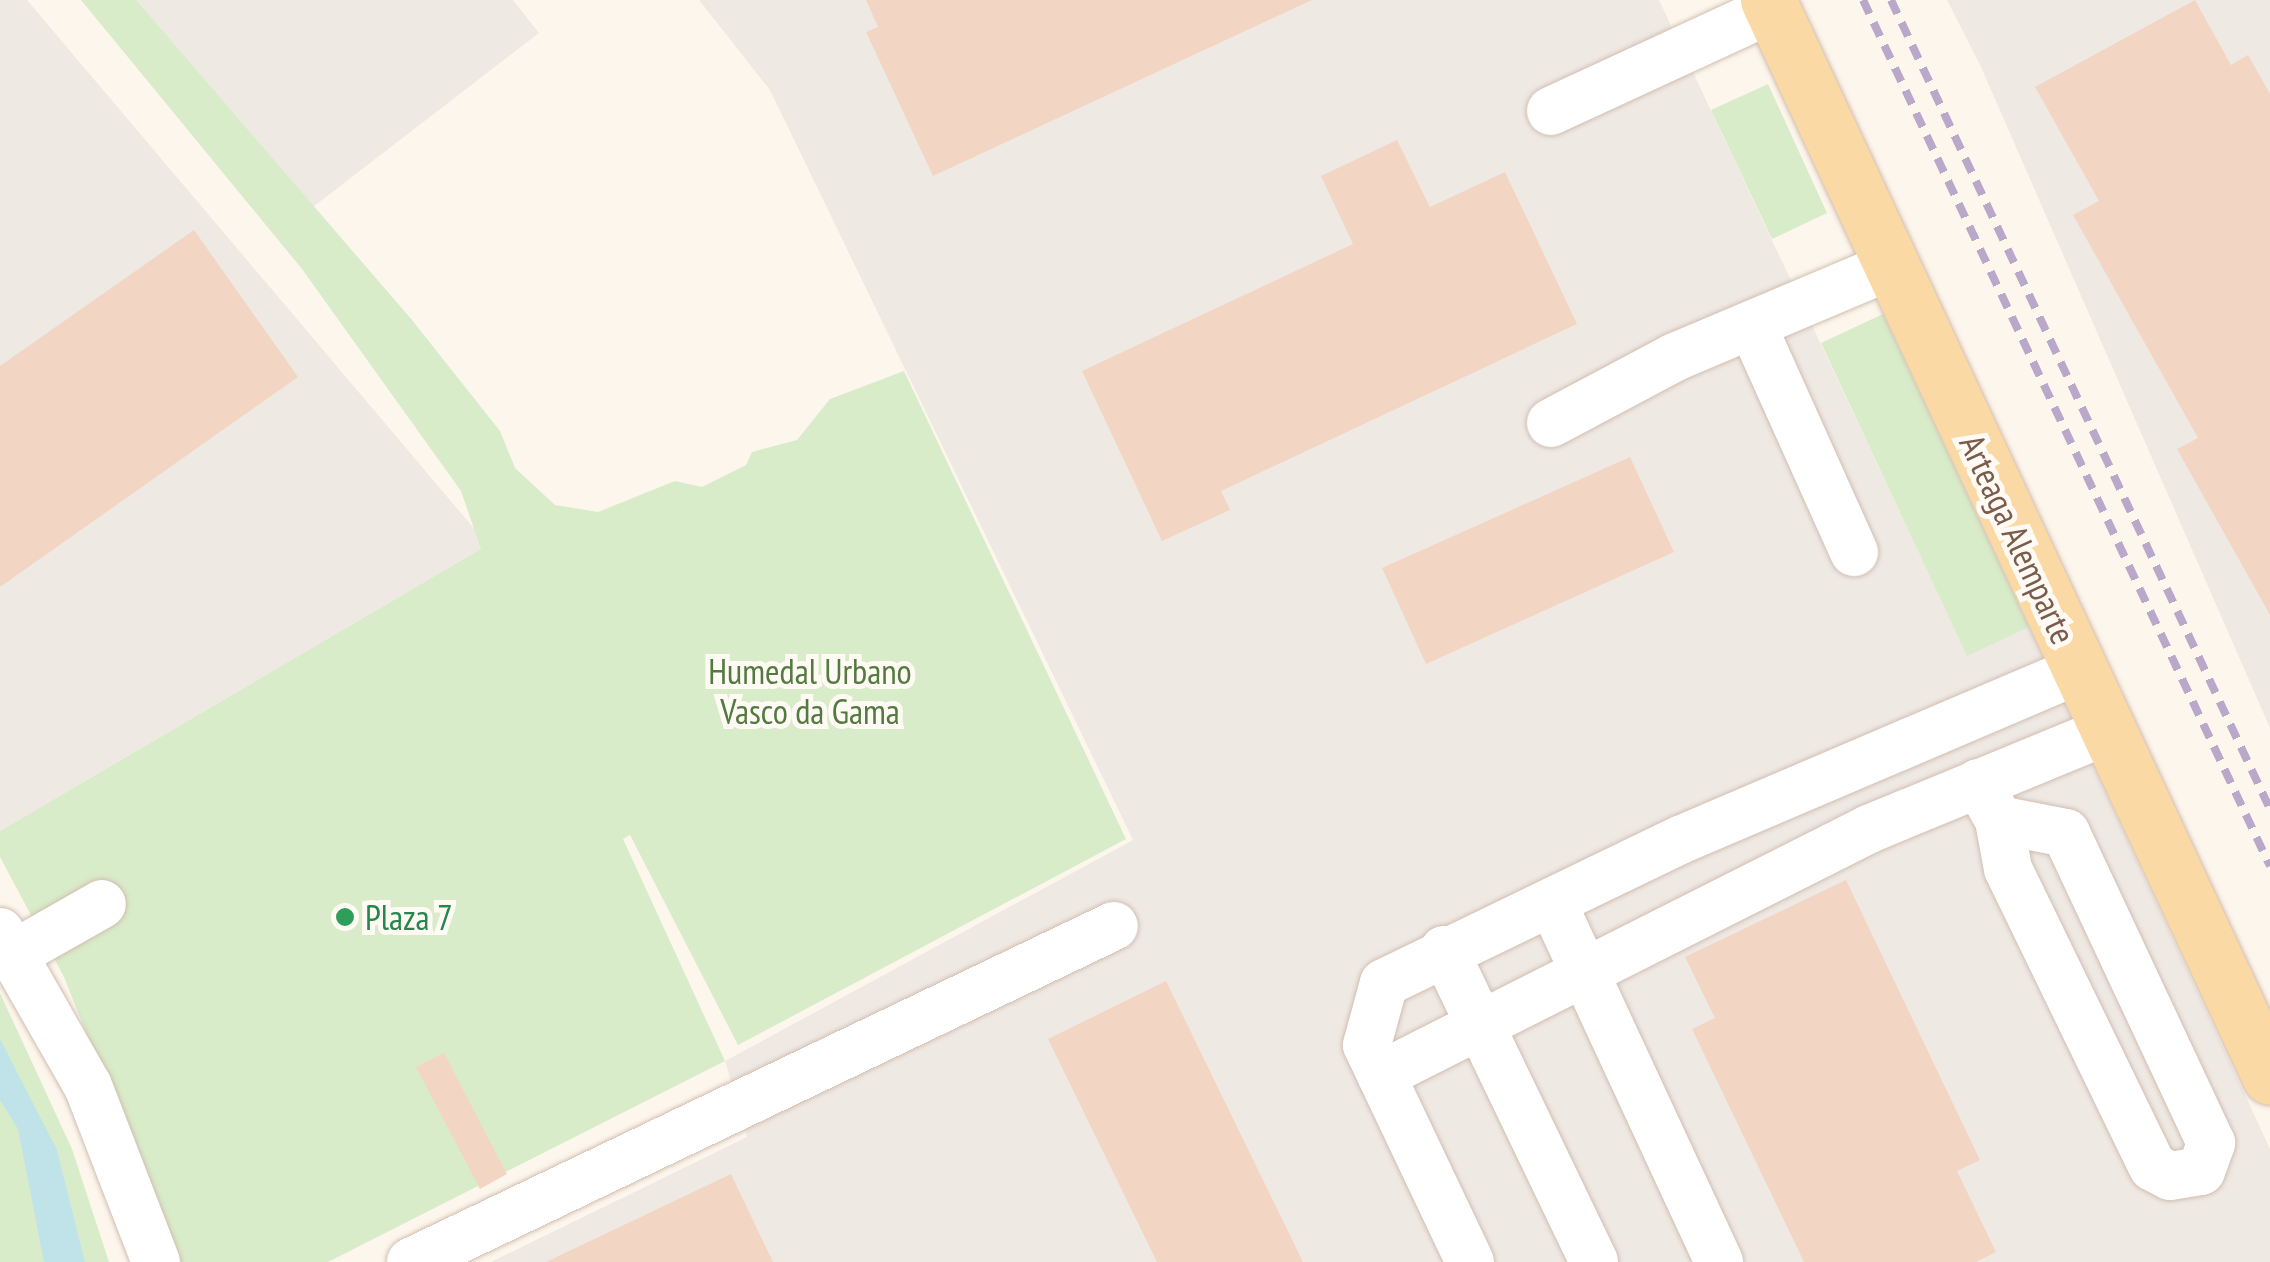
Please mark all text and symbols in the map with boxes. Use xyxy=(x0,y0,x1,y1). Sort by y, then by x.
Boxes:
street label: Arteaga Alemparte xyxy=(1951,427,2085,651)
park label: Humedal Urbano Vasco da Gama xyxy=(708,650,912,732)
place label: Plaza 7 xyxy=(365,896,453,938)
marker: Plaza 7 xyxy=(334,906,356,928)

